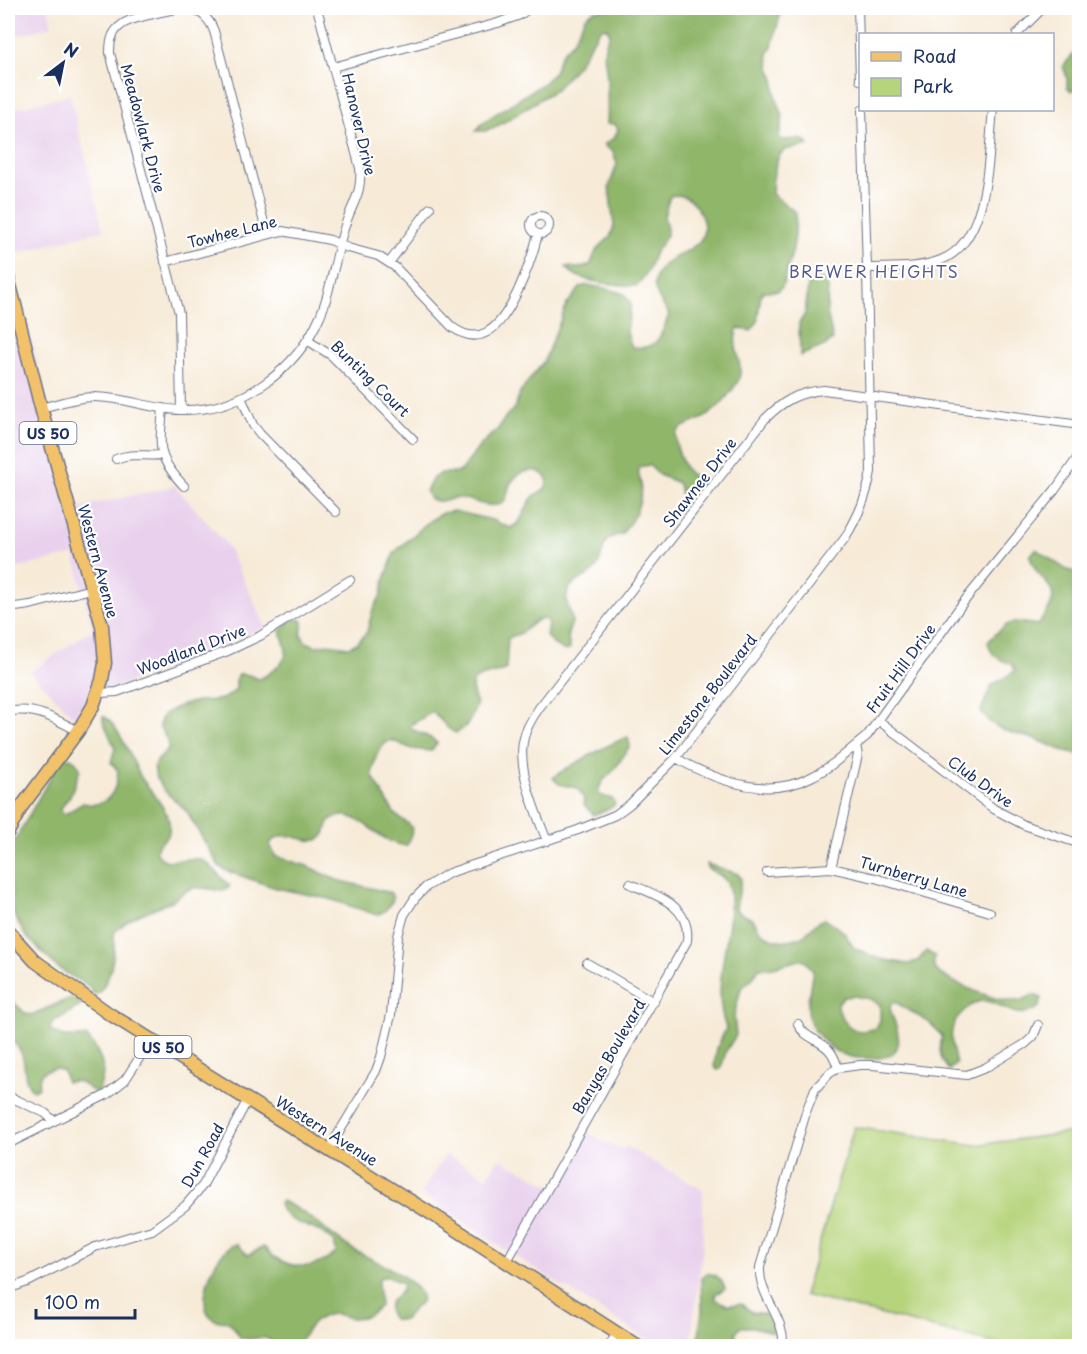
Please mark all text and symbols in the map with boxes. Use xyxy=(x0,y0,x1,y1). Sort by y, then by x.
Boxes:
north arrow xyxy=(33,33,93,93)
legend xyxy=(859,33,1054,111)
text: N xyxy=(60,36,83,63)
text: Road xyxy=(913,42,957,69)
street label: Meadowlark Drive xyxy=(116,61,172,195)
street label: Hanover Drive xyxy=(337,71,383,177)
text: Park xyxy=(913,72,953,99)
street label: Towhee Lane xyxy=(185,209,279,253)
district label: BREWER HEIGHTS xyxy=(789,259,959,283)
street label: Bunting Court xyxy=(326,334,416,422)
road number: US 50 xyxy=(20,422,76,444)
street label: Shawnee Drive xyxy=(657,432,741,532)
street label: Western Avenue xyxy=(73,502,125,620)
street label: Woodland Drive xyxy=(133,618,249,680)
street label: Fruit Hill Drive xyxy=(860,618,940,718)
street label: Limestone Boulevard xyxy=(653,629,761,759)
street label: Club Drive xyxy=(944,749,1018,813)
street label: Turnberry Lane xyxy=(857,850,971,902)
street label: Banyas Boulevard xyxy=(566,994,650,1118)
road number: US 50 xyxy=(134,1036,192,1058)
street label: Western Avenue xyxy=(271,1089,383,1171)
street label: Dun Road xyxy=(175,1119,229,1191)
scale bar xyxy=(36,1282,135,1320)
text: 100 m xyxy=(45,1288,100,1315)

